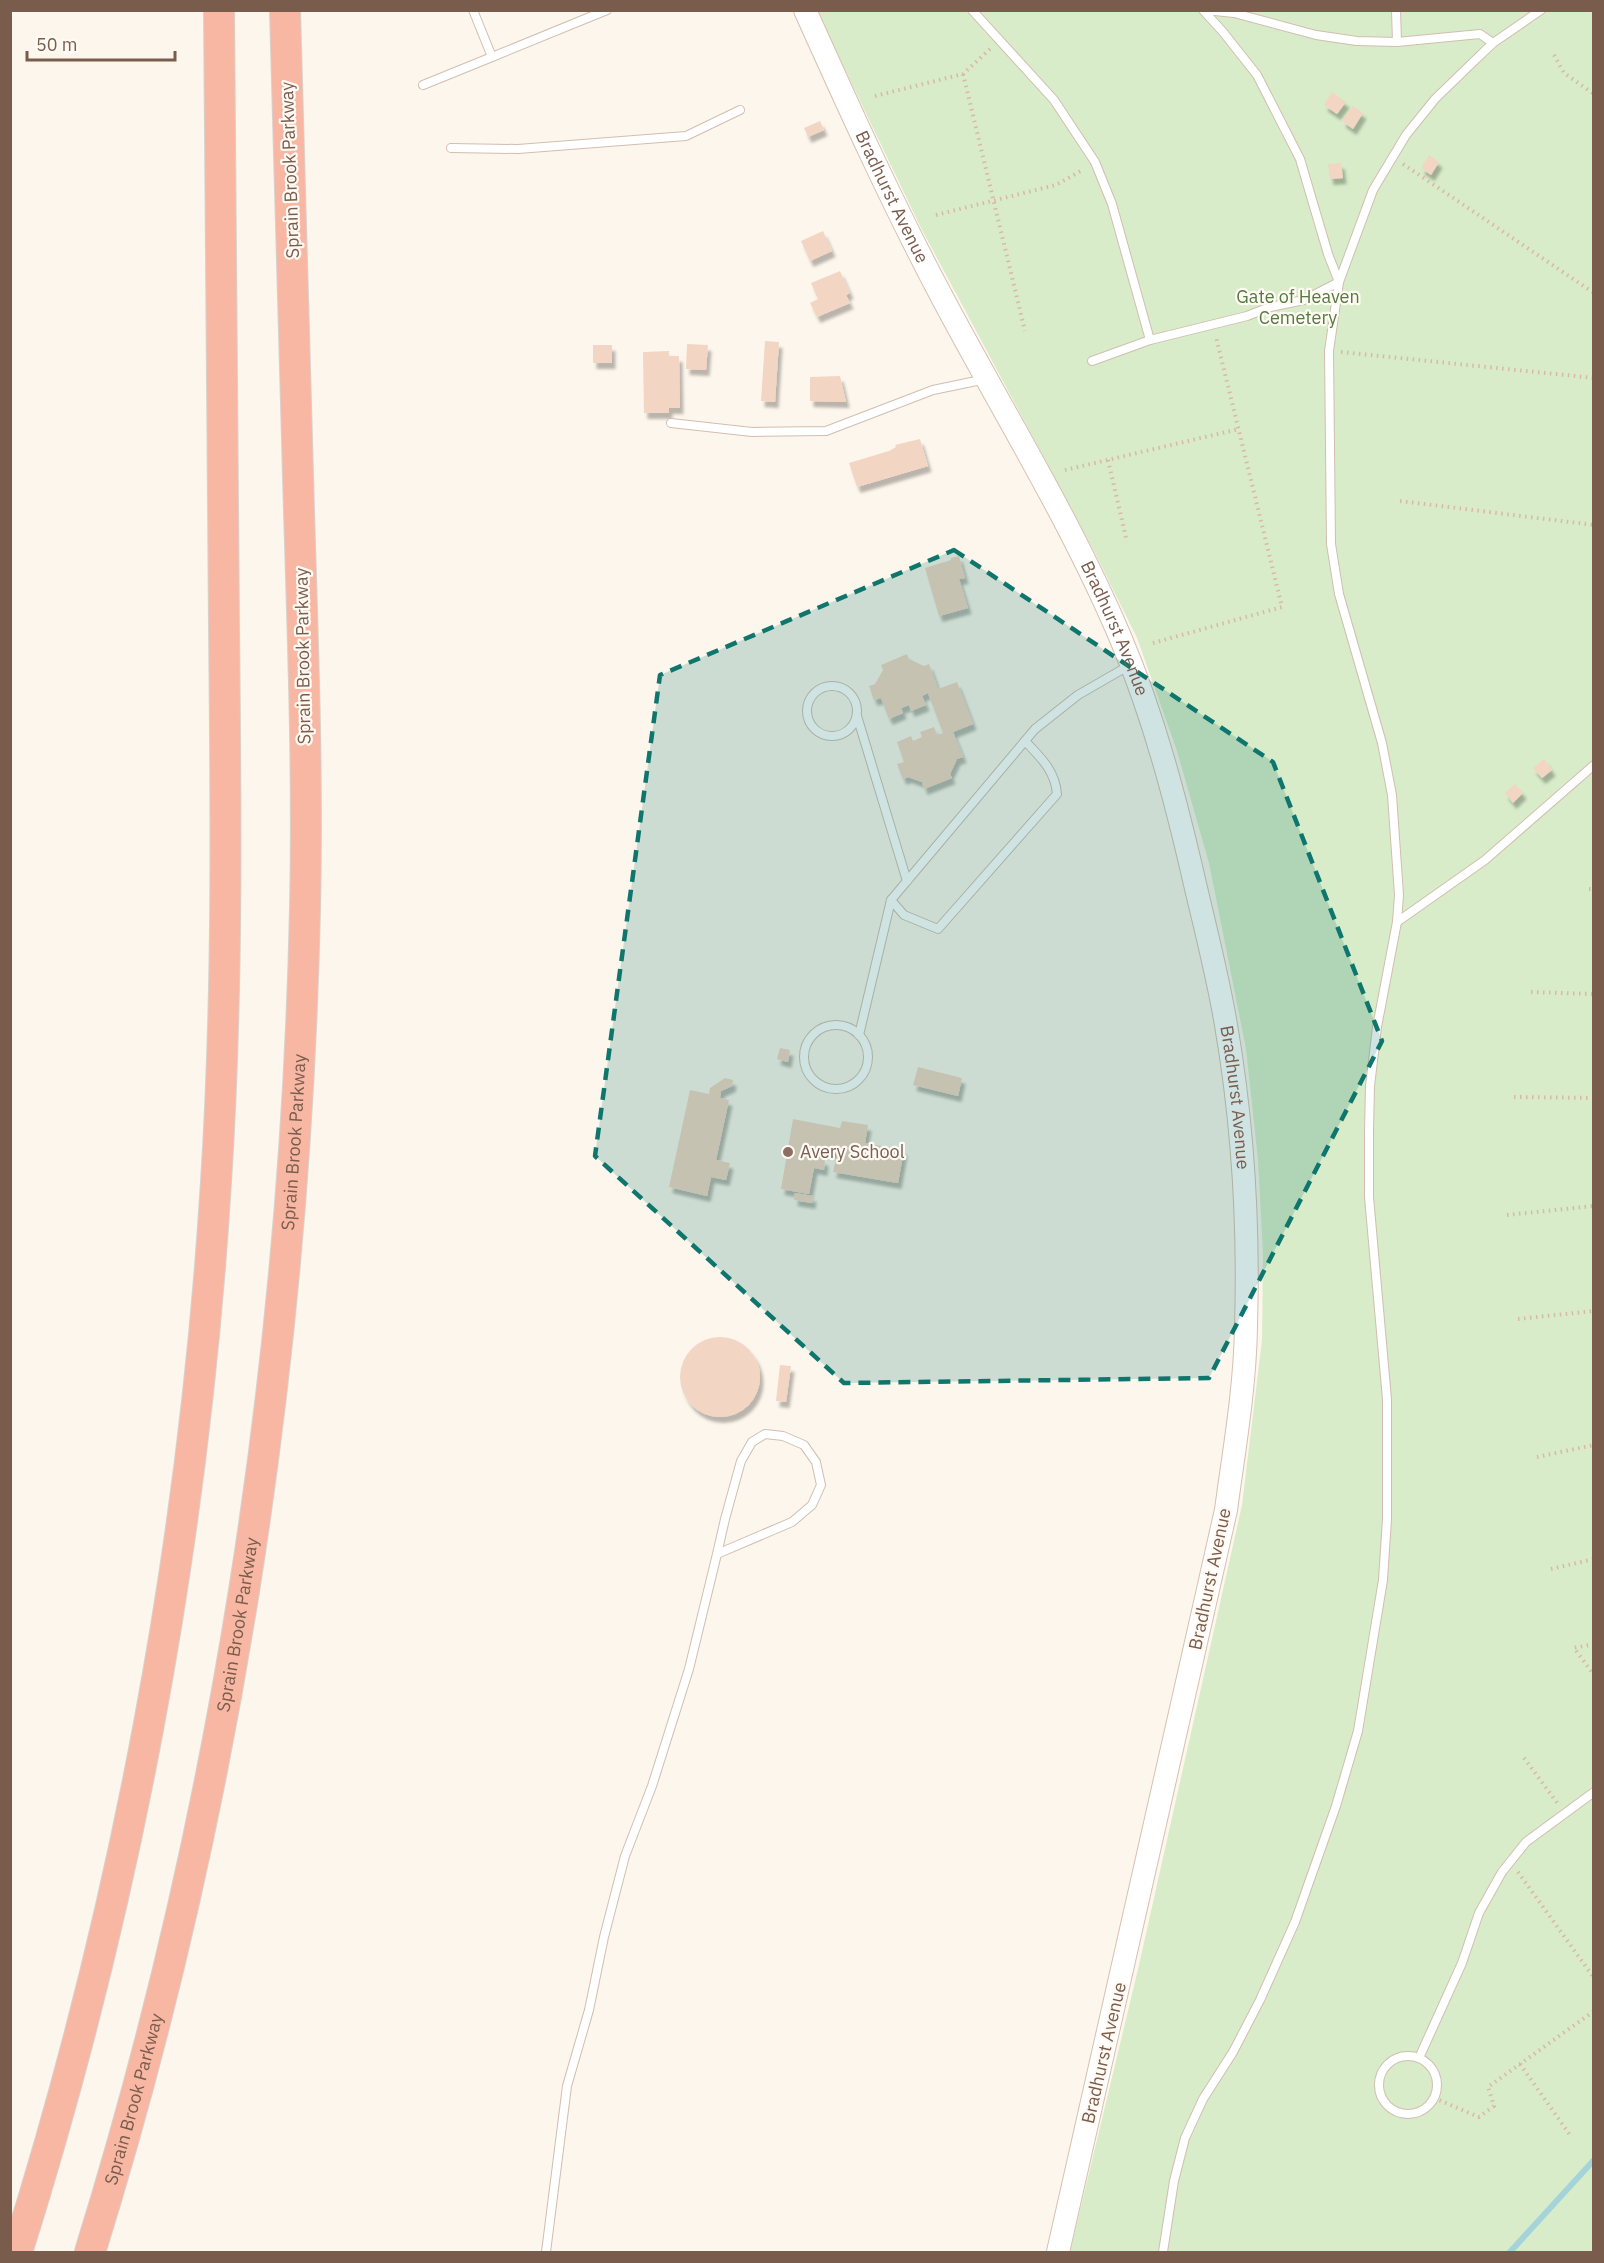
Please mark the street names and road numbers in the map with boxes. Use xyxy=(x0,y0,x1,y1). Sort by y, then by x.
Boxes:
street label: Sprain Brook Parkway xyxy=(275,81,304,259)
street label: Bradhurst Avenue xyxy=(850,127,934,267)
street label: Bradhurst Avenue xyxy=(1076,557,1154,699)
street label: Sprain Brook Parkway xyxy=(289,567,316,745)
street label: Bradhurst Avenue xyxy=(1215,1024,1255,1170)
street label: Sprain Brook Parkway xyxy=(276,1053,311,1231)
street label: Bradhurst Avenue xyxy=(1183,1506,1236,1652)
street label: Sprain Brook Parkway xyxy=(211,1536,263,1714)
street label: Bradhurst Avenue xyxy=(1076,1980,1131,2126)
street label: Sprain Brook Parkway xyxy=(99,2011,168,2188)

